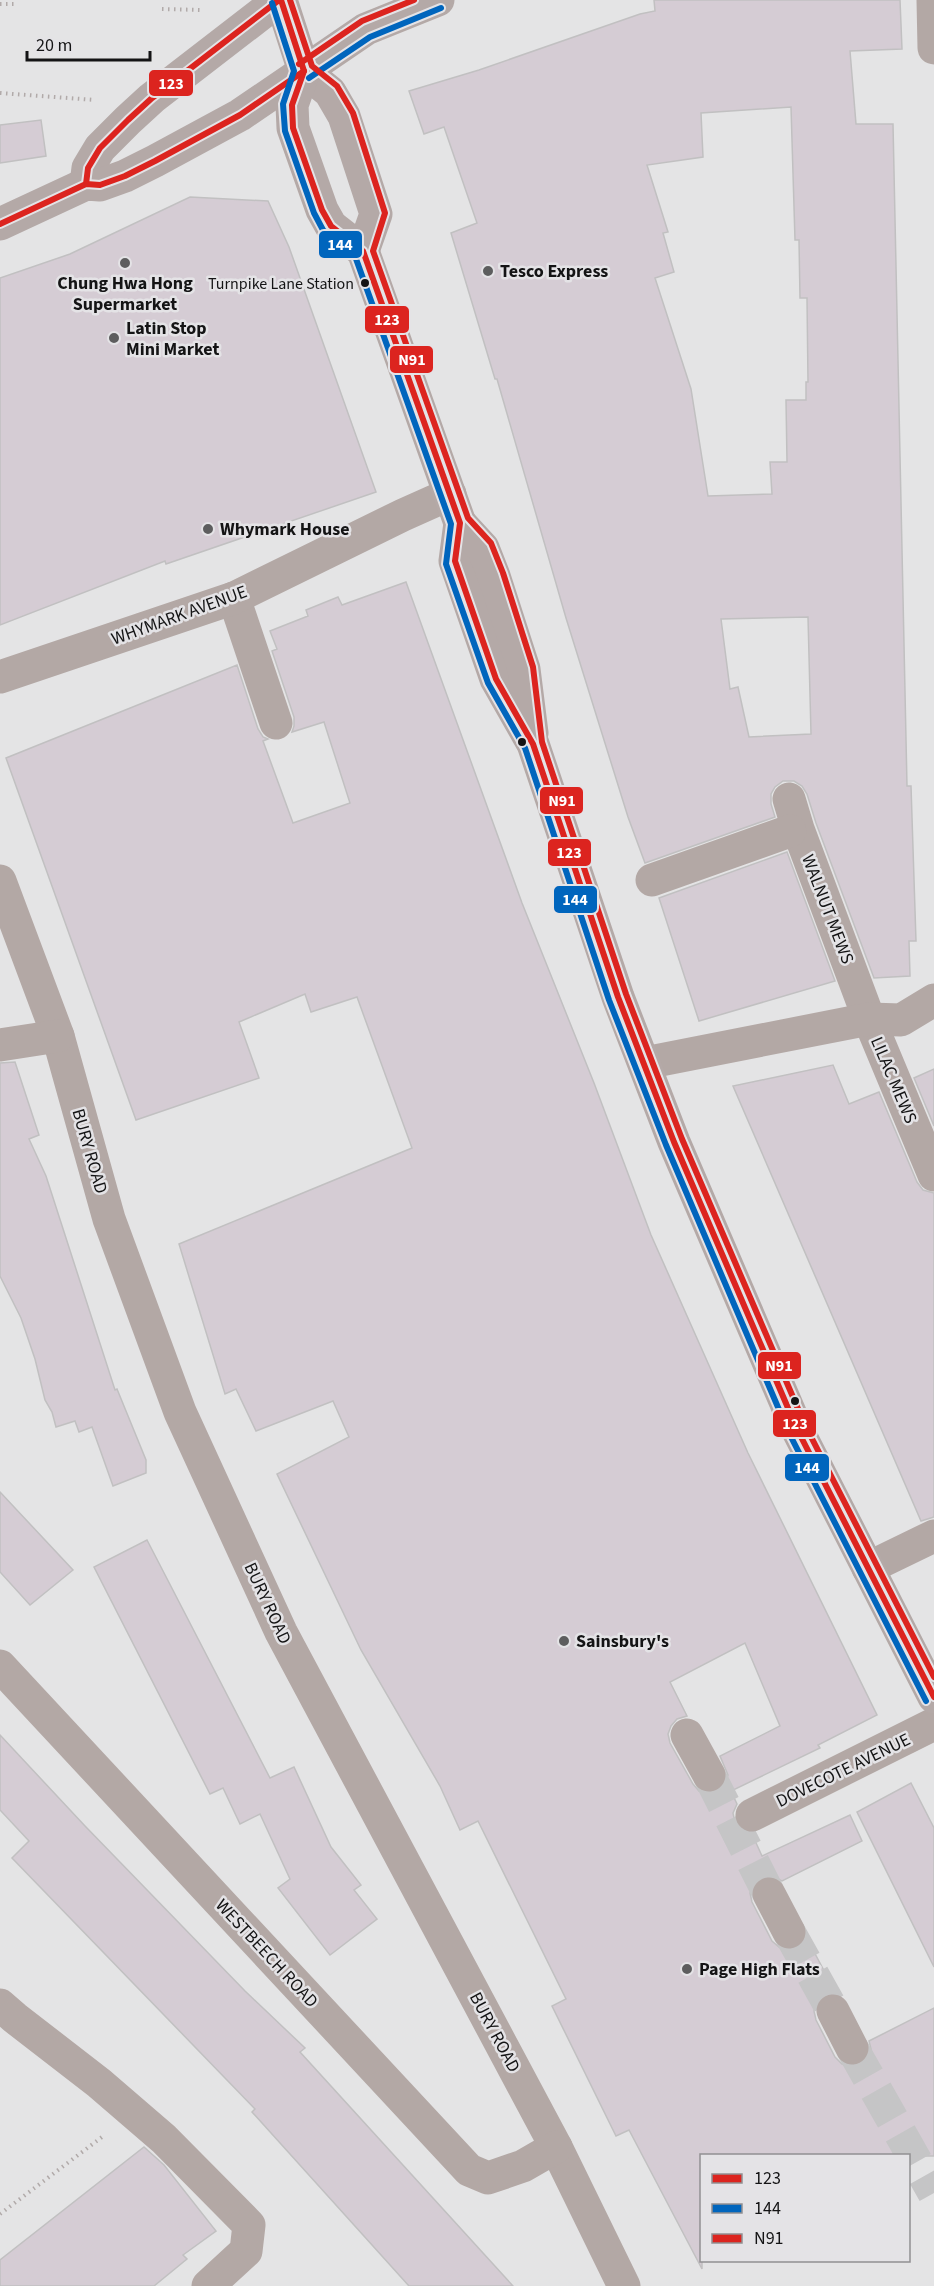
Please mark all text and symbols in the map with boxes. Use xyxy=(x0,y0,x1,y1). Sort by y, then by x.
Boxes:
scale bar xyxy=(27,24,150,62)
text: 20 m xyxy=(36,33,72,58)
line badge: 123 xyxy=(148,69,194,97)
text: 123 xyxy=(158,73,184,95)
line badge: 144 xyxy=(318,230,363,259)
text: 144 xyxy=(327,234,353,256)
marker: Chung Hwa Hong Supermarket xyxy=(118,256,132,270)
place label: Tesco Express xyxy=(500,259,608,284)
marker: Tesco Express xyxy=(481,264,495,278)
place label: Chung Hwa Hong Supermarket xyxy=(57,271,193,317)
place label: Turnpike Lane Station xyxy=(208,273,354,295)
marker: Turnpike Lane Station xyxy=(359,277,371,289)
line badge: 123 xyxy=(364,305,410,334)
text: 123 xyxy=(374,309,400,331)
place label: Latin Stop Mini Market xyxy=(126,316,219,362)
marker: Latin Stop Mini Market xyxy=(107,331,121,345)
line badge: N91 xyxy=(389,345,434,374)
text: N91 xyxy=(398,349,426,371)
place label: Whymark House xyxy=(220,517,349,542)
marker: Whymark House xyxy=(201,522,215,536)
street label: WHYMARK AVENUE xyxy=(108,579,250,652)
unlabelled marker xyxy=(516,736,528,748)
line badge: N91 xyxy=(539,786,584,815)
text: N91 xyxy=(548,790,576,812)
line badge: 123 xyxy=(547,838,592,867)
text: 123 xyxy=(556,842,582,864)
street label: WALNUT MEWS xyxy=(795,851,860,968)
line badge: 144 xyxy=(553,885,598,914)
text: 144 xyxy=(562,889,588,911)
street label: LILAC MEWS xyxy=(864,1033,923,1127)
street label: BURY ROAD xyxy=(65,1106,114,1197)
line badge: N91 xyxy=(757,1351,802,1380)
text: N91 xyxy=(765,1355,793,1377)
unlabelled marker xyxy=(789,1395,801,1407)
line badge: 123 xyxy=(772,1409,817,1438)
text: 123 xyxy=(782,1413,808,1435)
line badge: 144 xyxy=(784,1453,830,1482)
text: 144 xyxy=(794,1457,820,1479)
street label: BURY ROAD xyxy=(238,1558,297,1648)
place label: Sainsbury's xyxy=(576,1629,669,1654)
marker: Sainsbury's xyxy=(557,1634,571,1648)
street label: DOVECOTE AVENUE xyxy=(772,1727,915,1814)
street label: WESTBEECH ROAD xyxy=(210,1893,324,2013)
place label: Page High Flats xyxy=(699,1957,820,1982)
marker: Page High Flats xyxy=(680,1962,694,1976)
street label: BURY ROAD xyxy=(463,1988,526,2077)
legend xyxy=(700,2154,910,2262)
text: 123 xyxy=(754,2166,781,2191)
text: 144 xyxy=(754,2196,781,2221)
text: N91 xyxy=(754,2226,784,2251)

